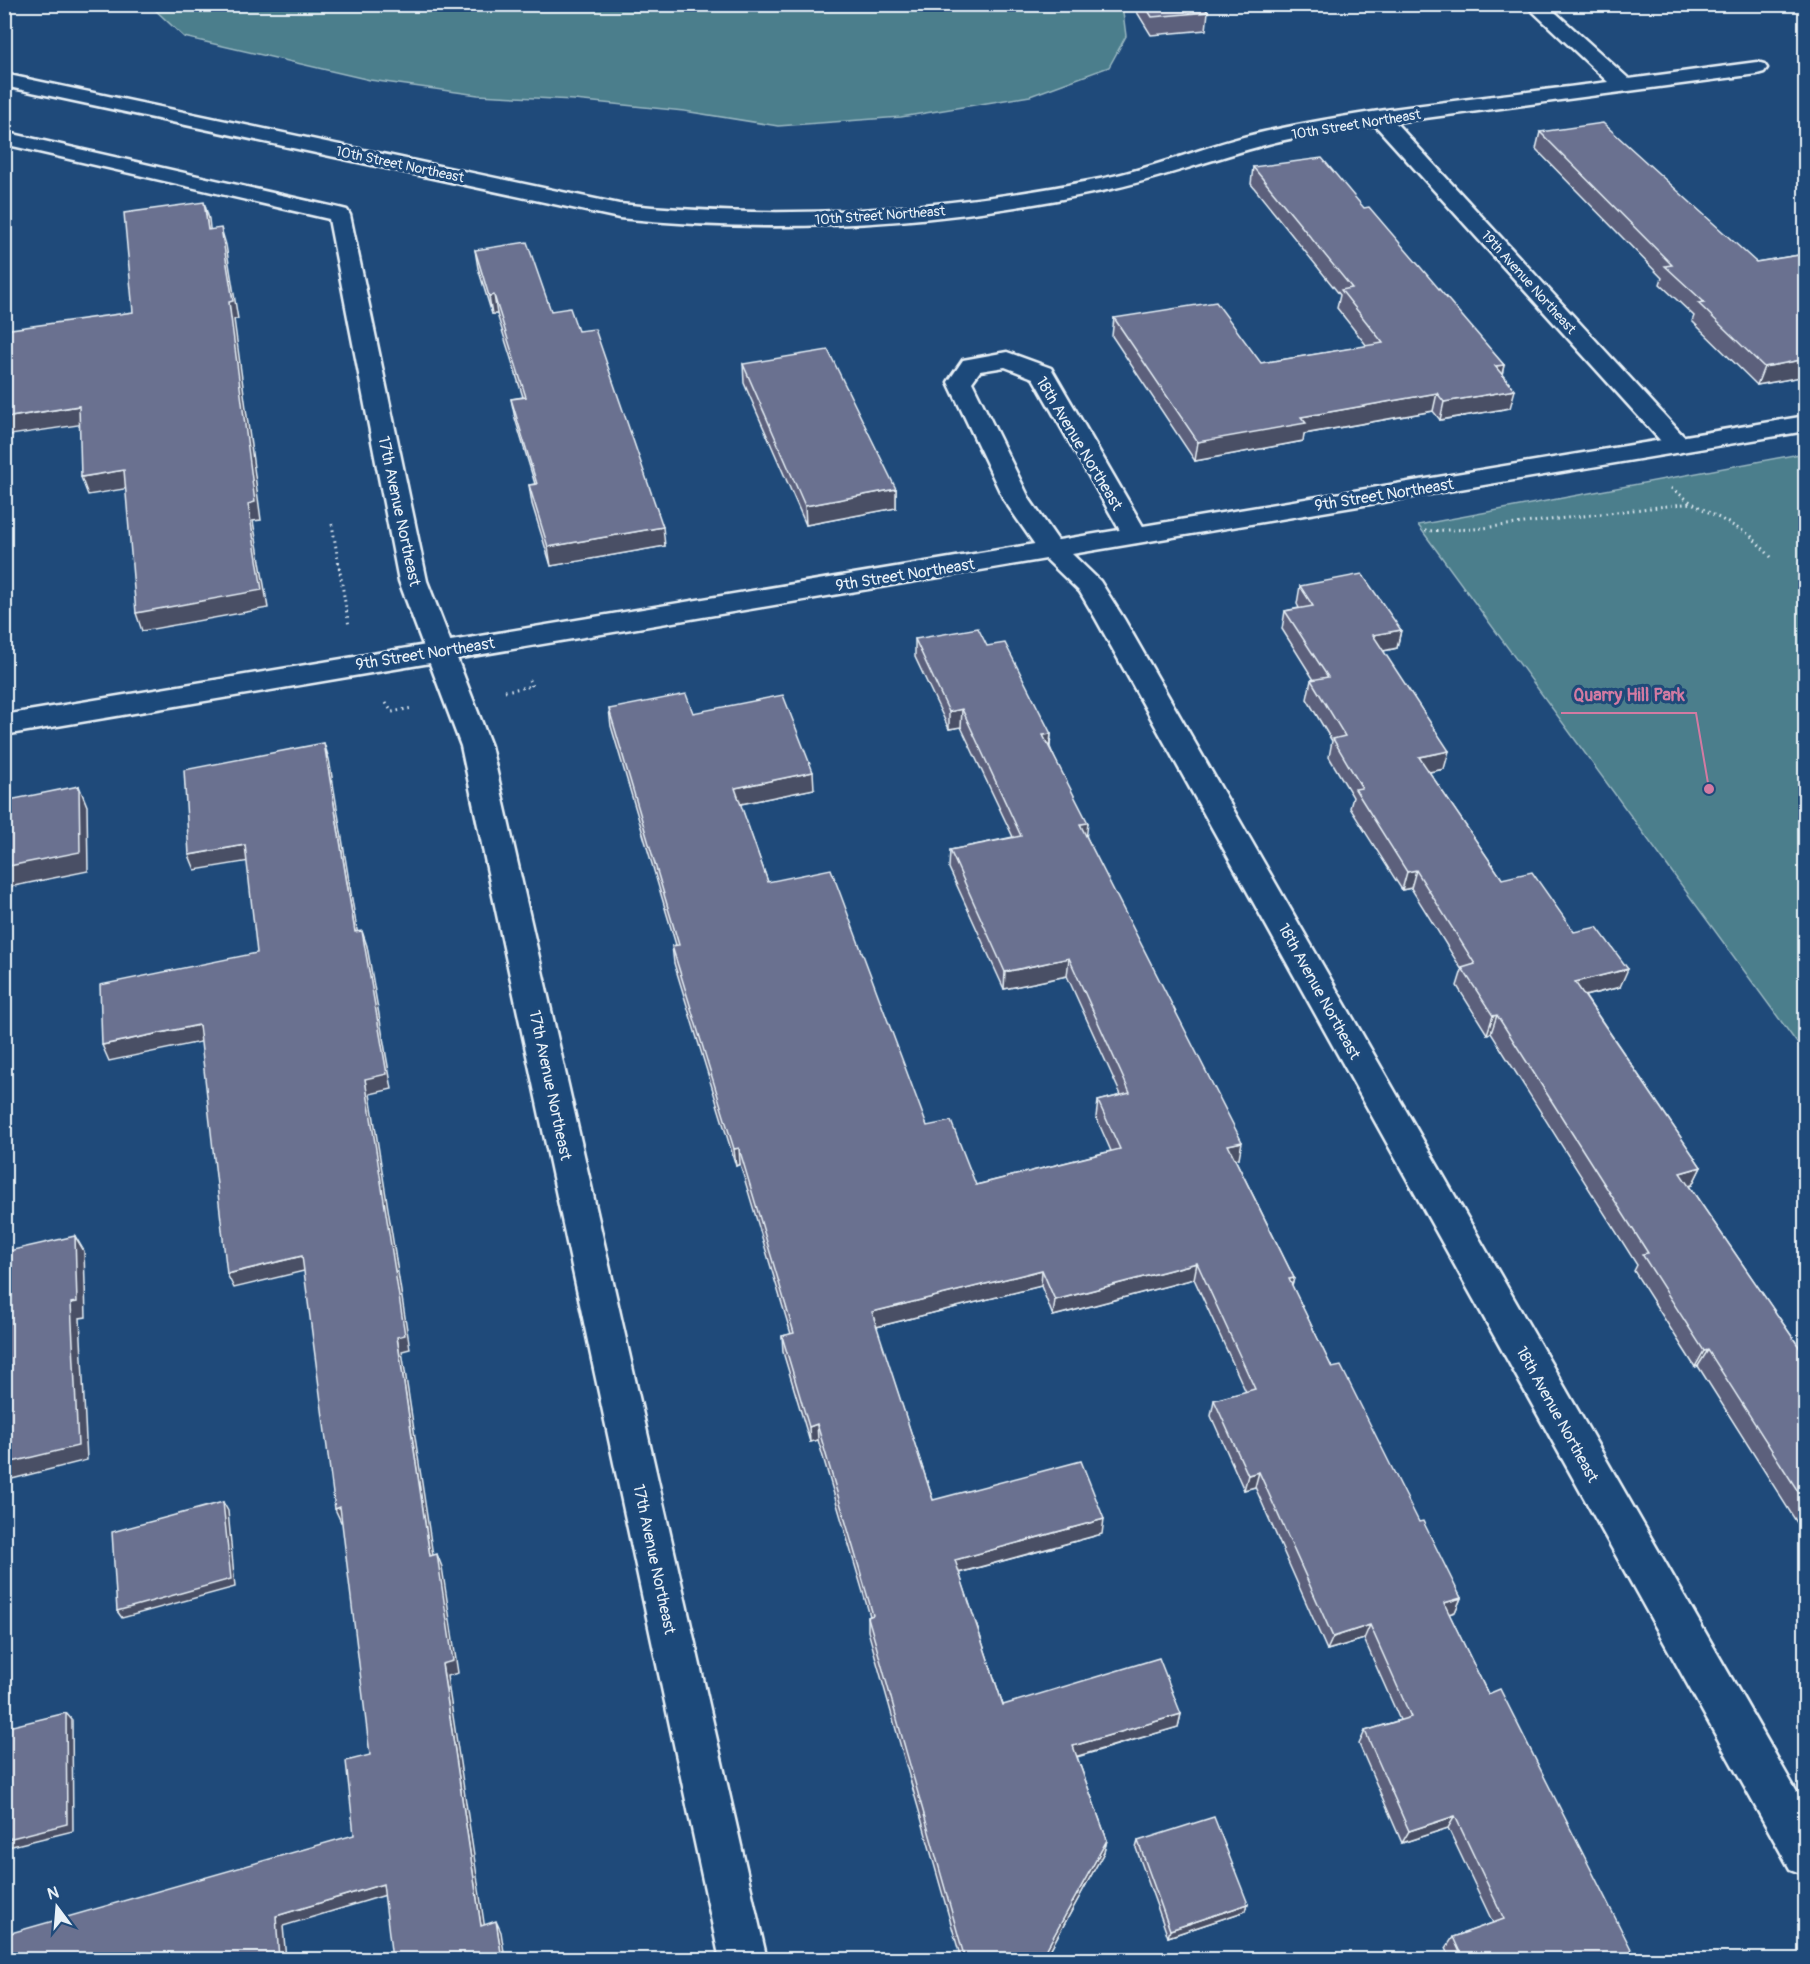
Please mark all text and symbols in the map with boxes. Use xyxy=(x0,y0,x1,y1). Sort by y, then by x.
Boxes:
street label: 10th Street Northeast xyxy=(1290,106,1422,143)
street label: 10th Street Northeast xyxy=(334,143,466,186)
street label: 10th Street Northeast xyxy=(814,202,946,229)
street label: 19th Avenue Northeast xyxy=(1478,227,1580,338)
street label: 18th Avenue Northeast xyxy=(1031,373,1127,514)
street label: 17th Avenue Northeast xyxy=(373,434,425,589)
street label: 9th Street Northeast xyxy=(1313,474,1456,516)
street label: 9th Street Northeast xyxy=(834,554,977,596)
street label: 9th Street Northeast xyxy=(354,633,497,675)
callout: Quarry Hill Park xyxy=(1561,677,1696,713)
text: Quarry Hill Park xyxy=(1573,684,1685,707)
street label: 18th Avenue Northeast xyxy=(1273,920,1365,1063)
street label: 17th Avenue Northeast xyxy=(524,1008,576,1163)
street label: 18th Avenue Northeast xyxy=(1511,1343,1603,1486)
street label: 17th Avenue Northeast xyxy=(628,1482,680,1637)
north arrow xyxy=(27,1877,87,1937)
text: N xyxy=(45,1882,61,1905)

